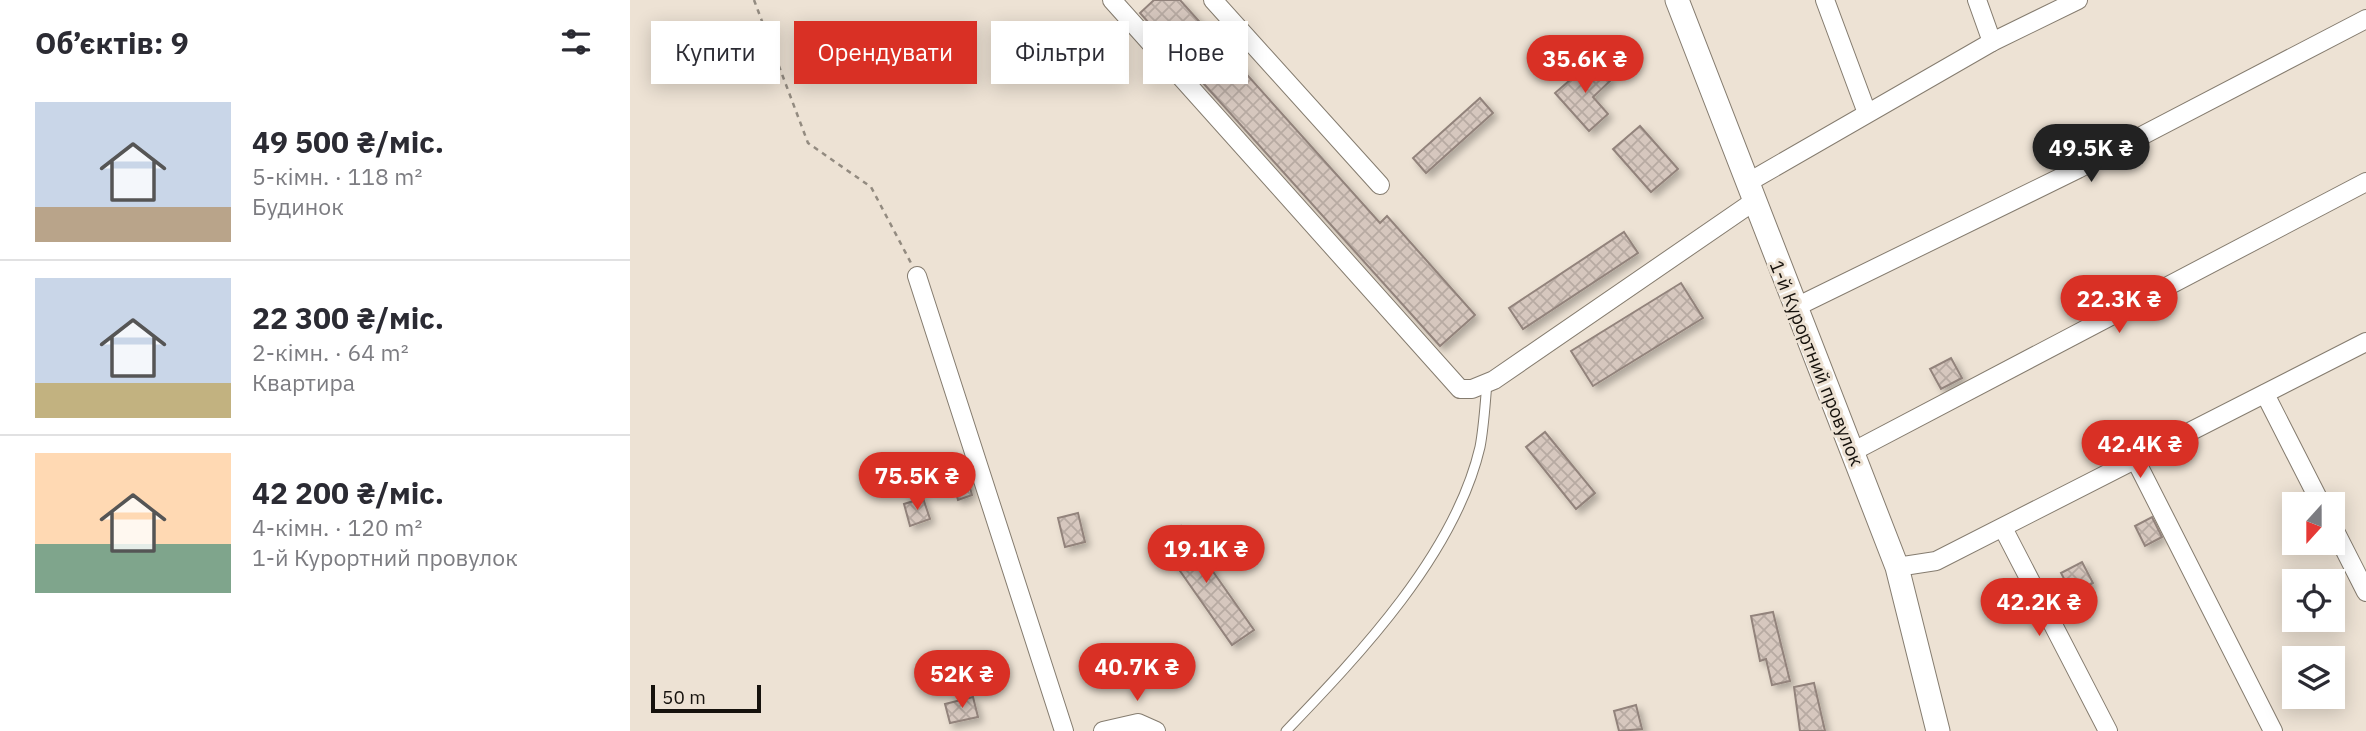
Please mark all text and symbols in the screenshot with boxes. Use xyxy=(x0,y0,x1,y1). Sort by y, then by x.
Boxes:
chip: Купити xyxy=(651,21,780,84)
chip: Орендувати xyxy=(794,21,977,84)
chip: Фільтри xyxy=(991,21,1129,84)
chip: Нове xyxy=(1143,21,1248,84)
text: Об’єктів: 9 xyxy=(35,23,189,62)
icon: filters xyxy=(557,23,595,61)
pin: 35.6K ₴ xyxy=(1520,36,1650,95)
text: 35.6K ₴ xyxy=(1543,43,1627,73)
text: 49 500 ₴/міс. xyxy=(252,122,444,161)
pin: 49.5K ₴ xyxy=(2026,124,2156,184)
icon: home xyxy=(91,130,175,214)
text: 49.5K ₴ xyxy=(2049,132,2133,162)
text: 5-кімн. · 118 m² xyxy=(252,161,422,191)
text: Будинок xyxy=(252,191,344,221)
street label: 1-й Курортний провулок xyxy=(1765,257,1869,469)
pin: 22.3K ₴ xyxy=(2054,276,2184,335)
text: 22.3K ₴ xyxy=(2077,283,2161,313)
text: 22 300 ₴/міс. xyxy=(252,298,444,337)
icon: home xyxy=(91,306,175,390)
text: 2-кімн. · 64 m² xyxy=(252,337,409,367)
text: Квартира xyxy=(252,367,355,397)
pin: 42.4K ₴ xyxy=(2075,420,2205,480)
text: 42.4K ₴ xyxy=(2098,428,2182,458)
pin: 75.5K ₴ xyxy=(852,452,982,512)
text: 75.5K ₴ xyxy=(875,460,959,490)
text: 42 200 ₴/міс. xyxy=(252,473,444,512)
icon: home xyxy=(91,481,175,565)
north arrow xyxy=(2282,492,2345,555)
map controls xyxy=(2282,492,2345,709)
text: 4-кімн. · 120 m² xyxy=(252,512,422,542)
pin: 19.1K ₴ xyxy=(1141,526,1271,585)
text: 19.1K ₴ xyxy=(1164,533,1248,563)
text: 1-й Курортний провулок xyxy=(252,542,518,572)
button: locate xyxy=(2282,569,2345,632)
pin: 42.2K ₴ xyxy=(1974,578,2104,638)
text: 42.2K ₴ xyxy=(1997,586,2081,616)
pin: 40.7K ₴ xyxy=(1072,644,1202,703)
button: layers xyxy=(2282,646,2345,709)
pin: 52K ₴ xyxy=(913,650,1011,710)
text: 40.7K ₴ xyxy=(1095,651,1179,681)
text: 52K ₴ xyxy=(930,658,994,688)
scale bar xyxy=(651,682,761,714)
text: 50 m xyxy=(662,685,706,709)

